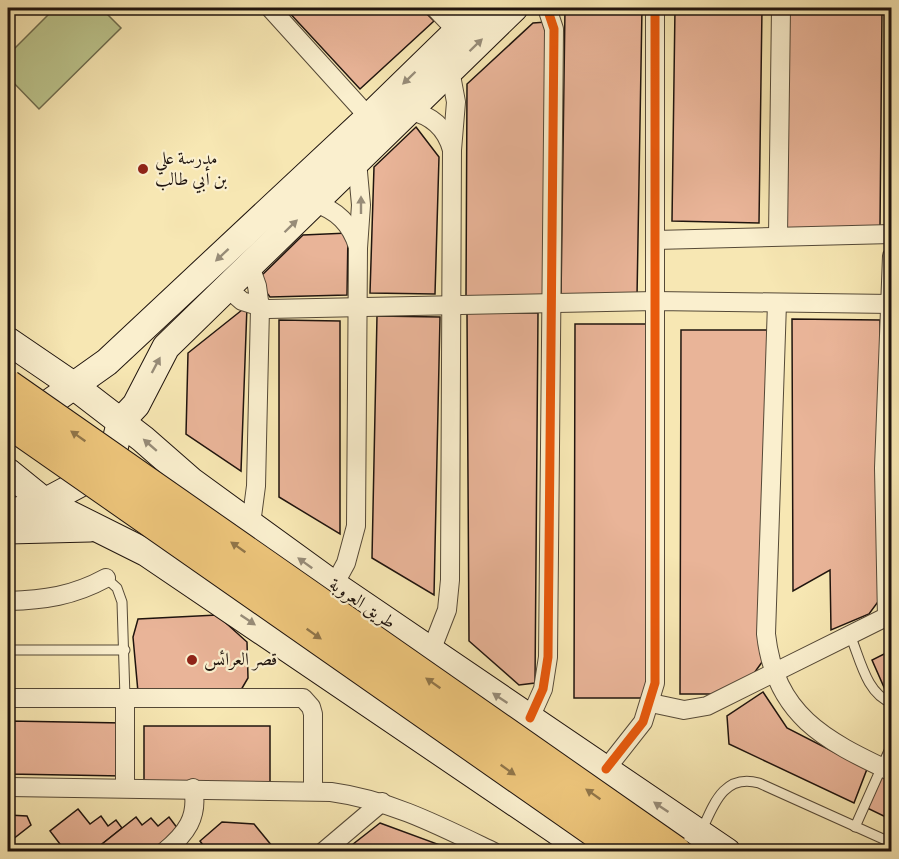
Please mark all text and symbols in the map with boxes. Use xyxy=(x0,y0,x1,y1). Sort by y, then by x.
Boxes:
one-way arrow xyxy=(468,39,482,53)
one-way arrow xyxy=(401,71,416,85)
place label: مدرسة علي بن أبي طالب xyxy=(155,148,228,194)
marker: مدرسة علي بن أبي طالب xyxy=(136,162,150,176)
one-way arrow xyxy=(356,195,366,214)
one-way arrow xyxy=(284,219,298,233)
one-way arrow xyxy=(214,248,229,262)
one-way arrow xyxy=(151,356,161,373)
one-way arrow xyxy=(71,430,87,442)
one-way arrow xyxy=(143,439,158,452)
one-way arrow xyxy=(231,541,247,553)
one-way arrow xyxy=(297,558,312,570)
street label: طريق العروبة xyxy=(325,574,399,634)
one-way arrow xyxy=(240,615,256,626)
one-way arrow xyxy=(305,628,321,640)
place label: قصر العرائس xyxy=(204,649,277,671)
marker: قصر العرائس xyxy=(185,653,199,667)
one-way arrow xyxy=(425,677,441,689)
one-way arrow xyxy=(492,692,508,703)
one-way arrow xyxy=(500,764,516,776)
one-way arrow xyxy=(585,788,601,800)
one-way arrow xyxy=(654,801,670,813)

